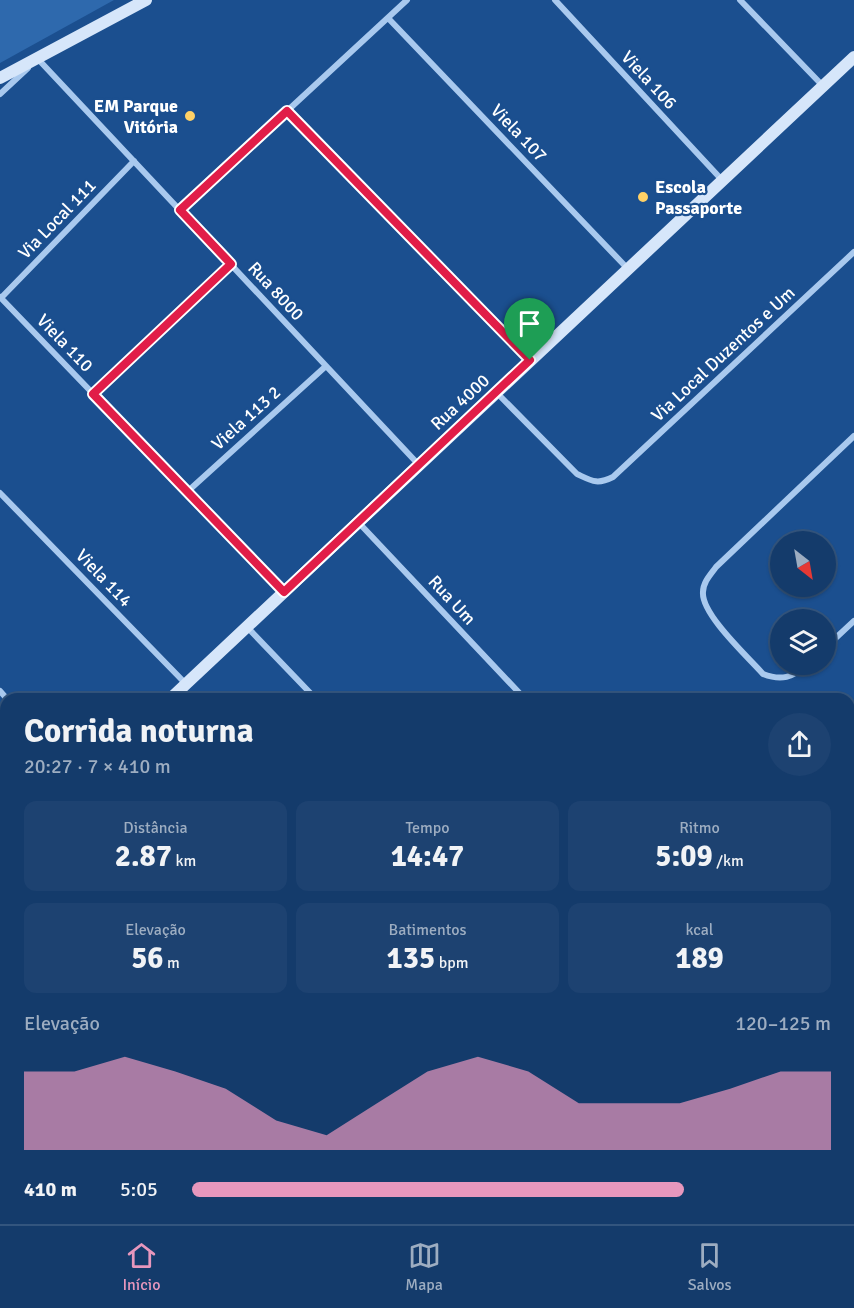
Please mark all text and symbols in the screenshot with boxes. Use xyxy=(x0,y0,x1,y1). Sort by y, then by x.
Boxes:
street label: Viela 106 xyxy=(616,46,682,114)
place label: EM Parque Vitória xyxy=(94,95,178,138)
street label: Viela 107 xyxy=(486,100,552,166)
marker: EM Parque Vitória xyxy=(183,109,197,123)
street label: Via Local 111 xyxy=(13,174,101,264)
place label: Escola Passaporte xyxy=(655,176,742,219)
marker: Escola Passaporte xyxy=(636,190,650,204)
street label: Rua 8000 xyxy=(243,257,309,325)
street label: Via Local Duzentos e Um xyxy=(647,282,799,426)
pin xyxy=(504,298,555,360)
icon: arrive xyxy=(513,307,546,340)
street label: Viela 110 xyxy=(32,310,98,376)
street label: Rua 4000 xyxy=(426,369,494,435)
street label: Viela 113 2 xyxy=(207,381,285,455)
north arrow xyxy=(770,531,836,597)
map controls xyxy=(770,531,836,675)
street label: Viela 114 xyxy=(71,545,137,612)
street label: Rua Um xyxy=(424,571,480,629)
button: layers xyxy=(770,609,836,675)
text: Corrida noturna xyxy=(24,711,254,752)
button: share xyxy=(768,713,831,776)
text: 20:27 · 7 × 410 m xyxy=(24,754,171,779)
text: Distância xyxy=(123,818,188,838)
text: Tempo xyxy=(405,818,450,838)
text: Ritmo xyxy=(679,818,720,838)
text: 2.87 xyxy=(115,838,172,875)
text: 14:47 xyxy=(391,838,464,875)
text: 5:09 xyxy=(655,838,713,875)
text: km xyxy=(172,851,196,871)
text: /km xyxy=(713,851,744,871)
text: Elevação xyxy=(125,920,186,940)
text: Batimentos xyxy=(389,920,466,940)
text: kcal xyxy=(685,920,714,940)
text: 56 xyxy=(131,940,164,977)
text: 135 xyxy=(387,940,435,977)
text: 189 xyxy=(675,940,724,977)
text: m xyxy=(164,953,180,973)
text: bpm xyxy=(435,953,468,973)
text: Elevação xyxy=(24,1011,100,1036)
text: 120–125 m xyxy=(735,1011,831,1036)
text: 410 m xyxy=(24,1177,77,1202)
text: 5:05 xyxy=(120,1177,158,1202)
tab: Início xyxy=(122,1239,161,1295)
tab: Mapa xyxy=(405,1239,443,1295)
tab: Salvos xyxy=(688,1239,732,1295)

